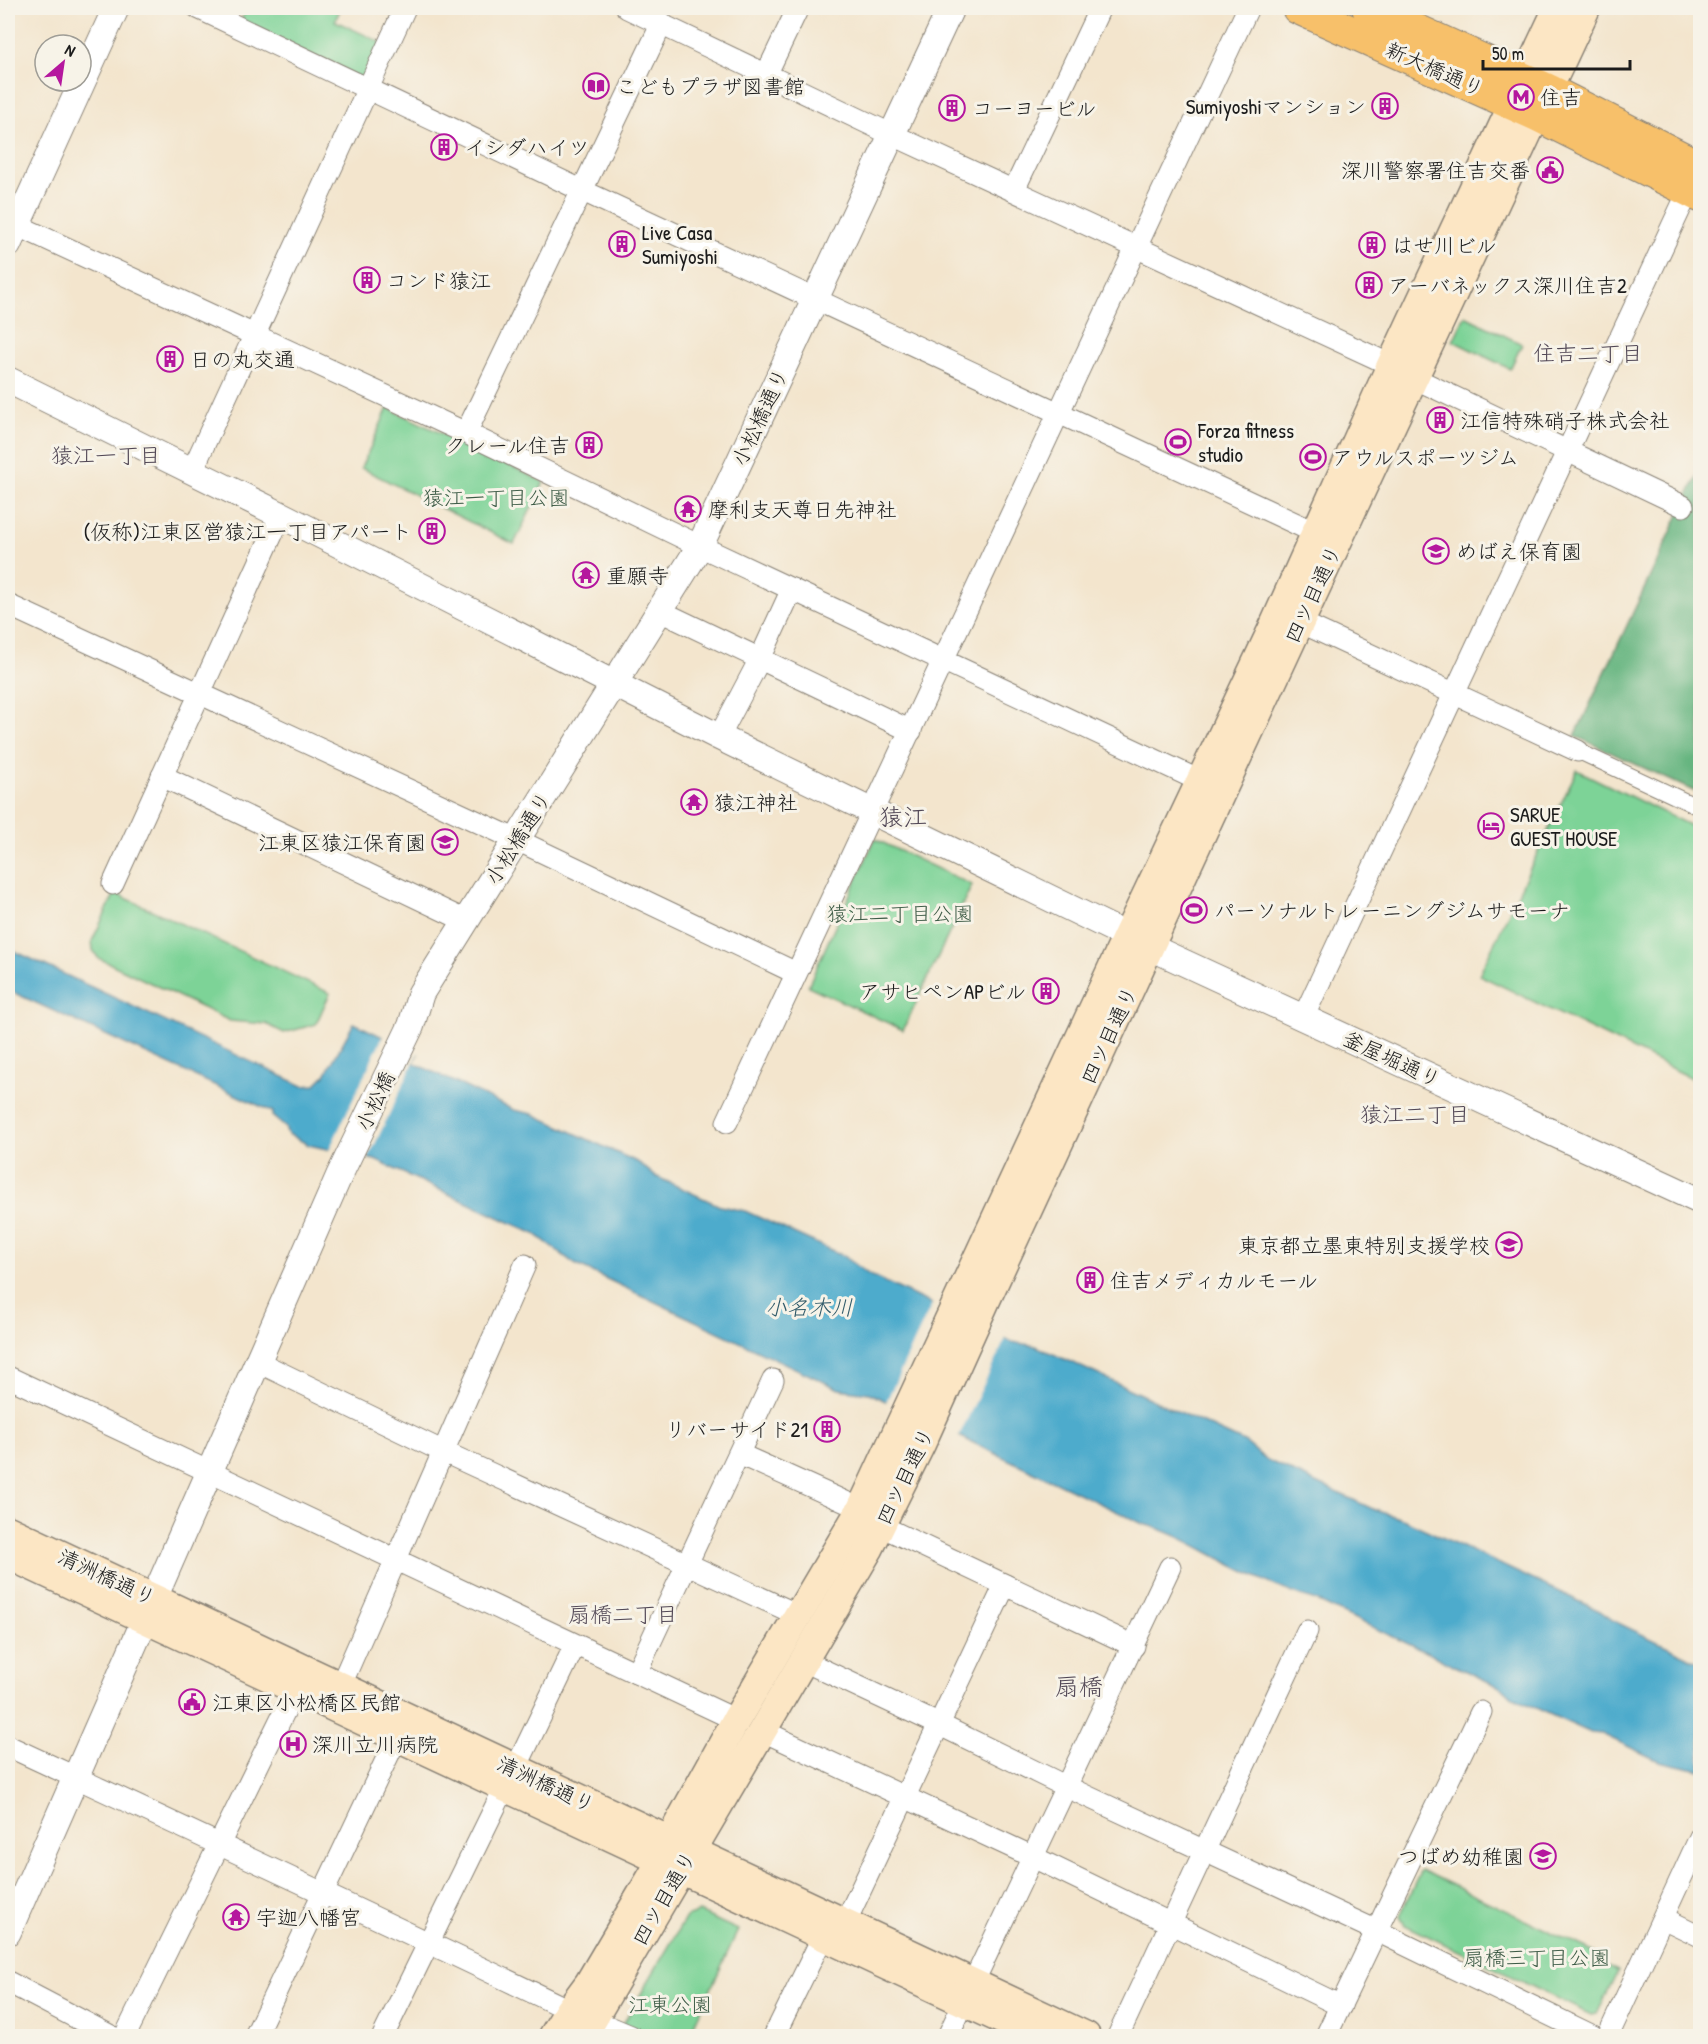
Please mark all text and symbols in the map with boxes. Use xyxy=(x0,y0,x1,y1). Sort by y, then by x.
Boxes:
north arrow xyxy=(33,33,93,93)
scale bar xyxy=(1483,33,1630,71)
street label: 新大橋通り xyxy=(1381,34,1489,104)
text: N xyxy=(61,38,80,62)
text: 50 m xyxy=(1492,41,1524,66)
library icon: こどもプラザ図書館 xyxy=(581,71,611,101)
place label: こどもプラザ図書館 xyxy=(616,72,805,101)
metro station icon: 住吉 xyxy=(1506,82,1536,112)
place label: 住吉 xyxy=(1540,83,1582,112)
building icon: Sumiyoshiマンション xyxy=(1370,91,1400,121)
place label: Sumiyoshiマンション xyxy=(1186,92,1366,121)
building icon: コーヨービル xyxy=(937,93,967,123)
place label: コーヨービル xyxy=(972,94,1096,123)
building icon: イシダハイツ xyxy=(429,132,459,162)
place label: イシダハイツ xyxy=(464,133,590,162)
public building icon: 深川警察署住吉交番 xyxy=(1535,155,1565,185)
place label: 深川警察署住吉交番 xyxy=(1341,156,1530,185)
place label: Live Casa Sumiyoshi xyxy=(642,218,718,271)
building icon: Live Casa Sumiyoshi xyxy=(607,229,637,259)
building icon: はせ川ビル xyxy=(1357,230,1387,260)
place label: はせ川ビル xyxy=(1392,231,1497,260)
building icon: コンド猿江 xyxy=(352,265,382,295)
place label: コンド猿江 xyxy=(386,266,491,295)
building icon: アーバネックス深川住吉2 xyxy=(1354,270,1384,300)
place label: アーバネックス深川住吉2 xyxy=(1388,271,1627,300)
district label: 住吉二丁目 xyxy=(1533,338,1643,368)
building icon: 日の丸交通 xyxy=(155,344,185,374)
place label: 日の丸交通 xyxy=(190,345,295,374)
street label: 小松橋通り xyxy=(725,363,795,471)
building icon: 江信特殊硝子株式会社 xyxy=(1425,405,1455,435)
place label: 江信特殊硝子株式会社 xyxy=(1460,406,1670,435)
place label: Forza fitness studio xyxy=(1197,416,1294,469)
sports icon: Forza fitness studio xyxy=(1163,427,1193,457)
building icon: クレール住吉 xyxy=(574,430,604,460)
place label: クレール住吉 xyxy=(444,431,570,460)
district label: 猿江一丁目 xyxy=(51,440,161,470)
sports icon: アウルスポーツジム xyxy=(1298,442,1328,472)
place label: アウルスポーツジム xyxy=(1332,443,1519,472)
park label: 猿江一丁目公園 xyxy=(423,483,570,512)
temple icon: 摩利支天尊日先神社 xyxy=(673,494,703,524)
place label: 摩利支天尊日先神社 xyxy=(708,495,897,524)
building icon: (仮称)江東区営猿江一丁目アパート xyxy=(417,516,447,546)
place label: (仮称)江東区営猿江一丁目アパート xyxy=(84,517,412,546)
school or university icon: めばえ保育園 xyxy=(1421,536,1451,566)
place label: めばえ保育園 xyxy=(1456,537,1582,566)
street label: 四ツ目通り xyxy=(1278,540,1348,648)
temple icon: 重願寺 xyxy=(571,560,601,590)
place label: 重願寺 xyxy=(606,561,669,590)
street label: 小松橋通り xyxy=(478,786,558,890)
temple icon: 猿江神社 xyxy=(679,787,709,817)
place label: 猿江神社 xyxy=(714,788,798,817)
district label: 猿江 xyxy=(879,800,927,832)
place label: SARUE GUEST HOUSE xyxy=(1510,800,1617,853)
hotel icon: SARUE GUEST HOUSE xyxy=(1476,811,1506,841)
school or university icon: 江東区猿江保育園 xyxy=(430,827,460,857)
place label: 江東区猿江保育園 xyxy=(258,828,426,857)
sports icon: パーソナルトレーニングジムサモーナ xyxy=(1179,895,1209,925)
place label: パーソナルトレーニングジムサモーナ xyxy=(1214,896,1570,925)
park label: 猿江二丁目公園 xyxy=(827,899,974,928)
building icon: アサヒペンAPビル xyxy=(1031,976,1061,1006)
place label: アサヒペンAPビル xyxy=(859,977,1026,1006)
street label: 四ツ目通り xyxy=(1074,981,1144,1089)
street label: 釜屋堀通り xyxy=(1338,1024,1446,1094)
street label: 小松橋 xyxy=(349,1066,401,1136)
district label: 猿江二丁目 xyxy=(1360,1099,1470,1129)
school or university icon: 東京都立墨東特別支援学校 xyxy=(1494,1230,1524,1260)
place label: 東京都立墨東特別支援学校 xyxy=(1238,1231,1490,1260)
building icon: 住吉メディカルモール xyxy=(1075,1265,1105,1295)
place label: 住吉メディカルモール xyxy=(1110,1266,1318,1295)
water label: 小名木川 xyxy=(765,1292,853,1322)
building icon: リバーサイド21 xyxy=(812,1414,842,1444)
place label: リバーサイド21 xyxy=(665,1415,808,1444)
street label: 四ツ目通り xyxy=(869,1422,941,1530)
street label: 清洲橋通り xyxy=(53,1542,161,1612)
district label: 扇橋二丁目 xyxy=(568,1599,678,1629)
district label: 扇橋 xyxy=(1055,1670,1103,1702)
public building icon: 江東区小松橋区民館 xyxy=(177,1687,207,1717)
place label: 江東区小松橋区民館 xyxy=(212,1688,401,1717)
hospital icon: 深川立川病院 xyxy=(278,1729,308,1759)
place label: 深川立川病院 xyxy=(312,1730,438,1759)
street label: 清洲橋通り xyxy=(492,1749,600,1819)
school or university icon: つばめ幼稚園 xyxy=(1528,1841,1558,1871)
place label: つばめ幼稚園 xyxy=(1398,1842,1524,1871)
street label: 四ツ目通り xyxy=(625,1845,703,1951)
temple icon: 宇迦八幡宮 xyxy=(221,1902,251,1932)
place label: 宇迦八幡宮 xyxy=(256,1903,361,1932)
park label: 扇橋三丁目公園 xyxy=(1464,1943,1611,1972)
park label: 江東公園 xyxy=(628,1990,712,2019)

